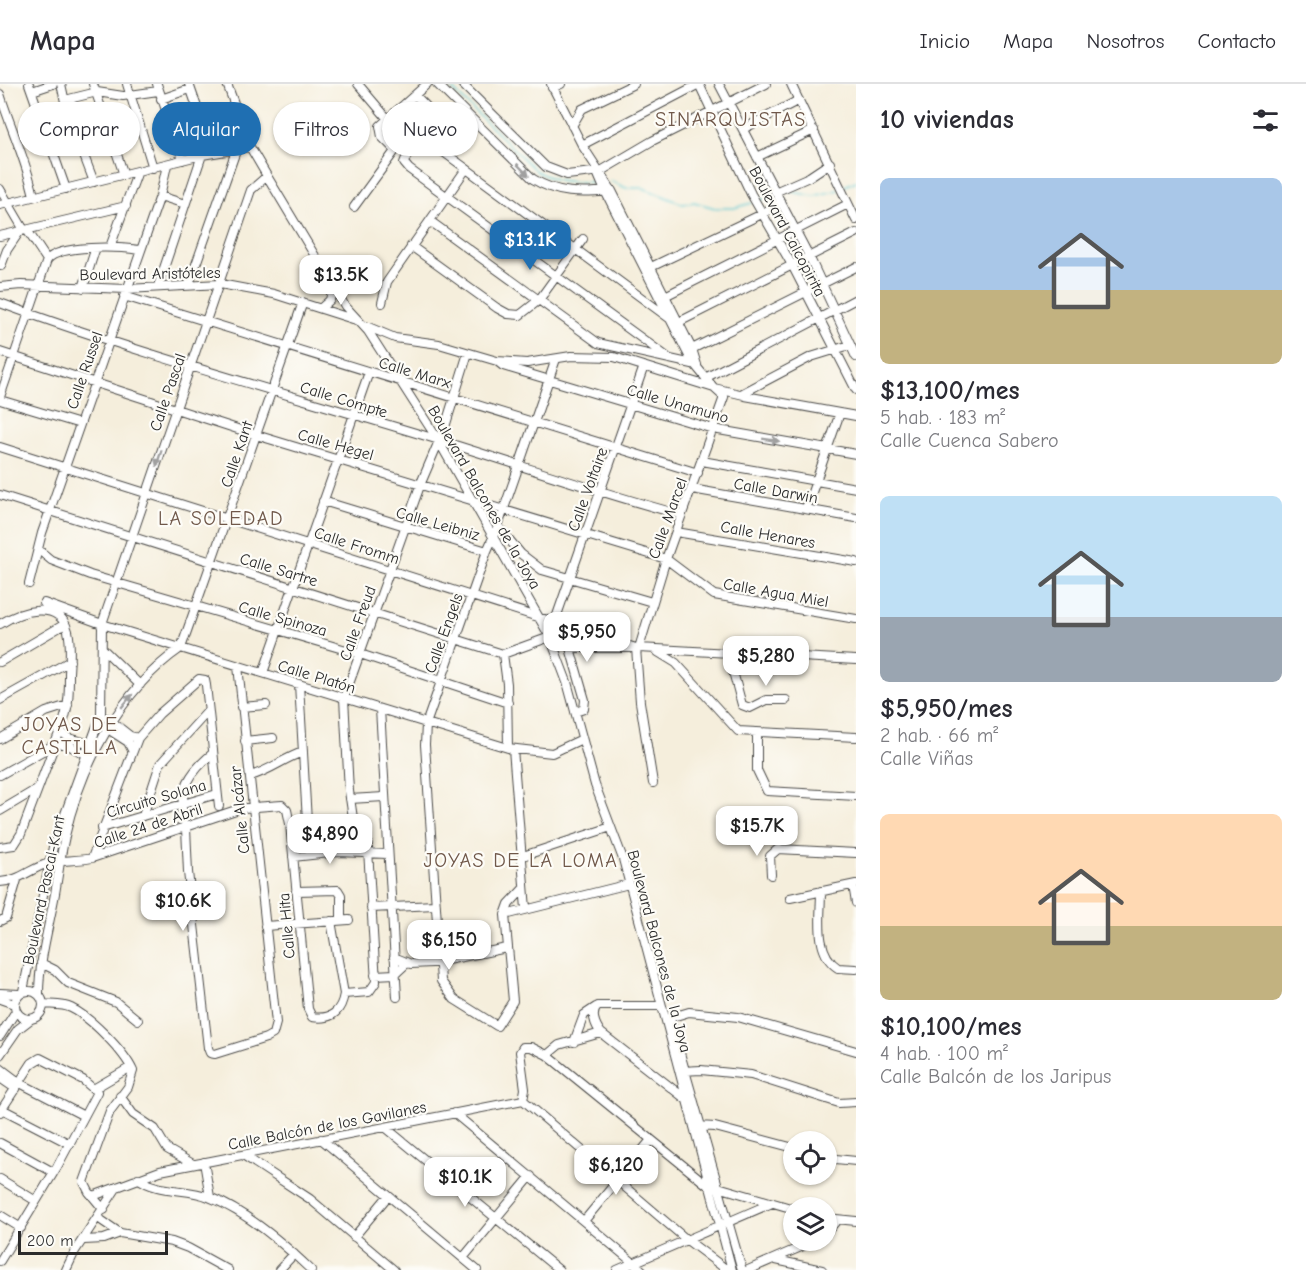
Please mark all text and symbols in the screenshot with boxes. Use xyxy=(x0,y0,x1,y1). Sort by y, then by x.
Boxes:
text: Mapa xyxy=(30,25,96,57)
text: Inicio xyxy=(919,29,970,53)
text: Mapa xyxy=(1003,29,1053,53)
text: Nosotros xyxy=(1086,29,1165,53)
text: Contacto xyxy=(1198,29,1276,53)
chip: Comprar xyxy=(18,102,140,156)
chip: Alquilar xyxy=(152,102,261,156)
chip: Filtros xyxy=(273,102,370,156)
chip: Nuevo xyxy=(382,102,478,156)
icon: filters xyxy=(1249,104,1282,137)
text: 10 viviendas xyxy=(880,105,1014,135)
district label: SINARQUISTAS xyxy=(655,108,807,131)
one-way arrow xyxy=(516,162,530,176)
street label: Boulevard Calcopirita xyxy=(745,163,829,300)
icon: home xyxy=(1027,217,1135,325)
pin: $13.1K xyxy=(481,220,579,271)
text: $13.1K xyxy=(504,228,556,251)
pin: $13.5K xyxy=(292,255,390,306)
text: $13.5K xyxy=(313,263,369,286)
street label: Boulevard Aristóteles xyxy=(79,264,221,284)
street label: Calle Russel xyxy=(63,329,107,412)
street label: Calle Pascal xyxy=(146,351,190,434)
street label: Calle Marx xyxy=(377,354,453,393)
text: $13,100/mes xyxy=(880,376,1020,406)
street label: Calle Compte xyxy=(298,378,390,422)
street label: Calle Unamuno xyxy=(625,381,731,427)
street label: Boulevard Balcones de la Joya xyxy=(424,403,544,592)
text: 5 hab. · 183 m² xyxy=(880,406,1005,429)
street label: Calle Kant xyxy=(217,418,257,490)
street label: Calle Hegel xyxy=(296,426,376,464)
text: Calle Cuenca Sabero xyxy=(880,429,1059,452)
one-way arrow xyxy=(762,435,781,444)
street label: Calle Voltaire xyxy=(564,445,611,534)
one-way arrow xyxy=(153,449,163,467)
street label: Calle Marcel xyxy=(645,475,691,561)
street label: Calle Darwin xyxy=(732,475,819,507)
street label: Calle Leibniz xyxy=(394,503,481,544)
district label: LA SOLEDAD xyxy=(158,507,284,530)
street label: Calle Henares xyxy=(719,518,817,552)
street label: Calle Fromm xyxy=(312,524,402,568)
icon: home xyxy=(1027,535,1135,643)
street label: Calle Sartre xyxy=(238,550,320,590)
street label: Calle Agua Miel xyxy=(722,575,830,611)
street label: Calle Freud xyxy=(336,583,380,663)
street label: Calle Engels xyxy=(421,591,467,676)
street label: Calle Spinoza xyxy=(236,598,329,640)
pin: $5,950 xyxy=(538,612,636,663)
text: $5,950 xyxy=(558,620,617,643)
pin: $5,280 xyxy=(717,636,815,687)
text: $5,280 xyxy=(737,644,795,667)
street label: Calle Platón xyxy=(276,657,358,697)
one-way arrow xyxy=(120,694,133,709)
text: $5,950/mes xyxy=(880,694,1013,724)
district label: JOYAS DE CASTILLA xyxy=(21,713,119,759)
text: 2 hab. · 66 m² xyxy=(880,724,998,747)
text: Calle Viñas xyxy=(880,747,973,770)
street label: Calle Alcázar xyxy=(226,764,254,855)
street label: Circuito Solana xyxy=(104,776,208,822)
street label: Calle 24 de Abril xyxy=(92,800,205,852)
pin: $15.7K xyxy=(708,806,806,857)
street label: Boulevard Pascal-Kant xyxy=(19,814,69,966)
pin: $4,890 xyxy=(281,814,379,865)
text: $15.7K xyxy=(730,814,784,837)
text: $4,890 xyxy=(301,822,359,845)
street label: Boulevard Balcones de la Joya xyxy=(623,848,695,1054)
district label: JOYAS DE LA LOMA xyxy=(424,849,618,872)
icon: home xyxy=(1027,853,1135,961)
pin: $10.6K xyxy=(134,881,232,932)
text: $10.6K xyxy=(155,889,211,912)
street label: Calle Hita xyxy=(275,892,299,960)
pin: $6,150 xyxy=(400,920,498,971)
text: $6,150 xyxy=(421,928,477,951)
text: $10,100/mes xyxy=(880,1012,1022,1042)
text: 4 hab. · 100 m² xyxy=(880,1042,1008,1065)
text: Calle Balcón de los Jaripus xyxy=(880,1065,1111,1088)
street label: Calle Balcón de los Gavilanes xyxy=(227,1098,428,1154)
map controls xyxy=(783,1131,837,1251)
button: locate xyxy=(783,1131,837,1185)
pin: $6,120 xyxy=(567,1145,665,1196)
text: $6,120 xyxy=(588,1153,644,1176)
pin: $10.1K xyxy=(416,1157,514,1208)
text: $10.1K xyxy=(438,1165,492,1188)
button: layers xyxy=(783,1197,837,1251)
scale bar xyxy=(18,1228,168,1256)
text: 200 m xyxy=(27,1232,73,1250)

